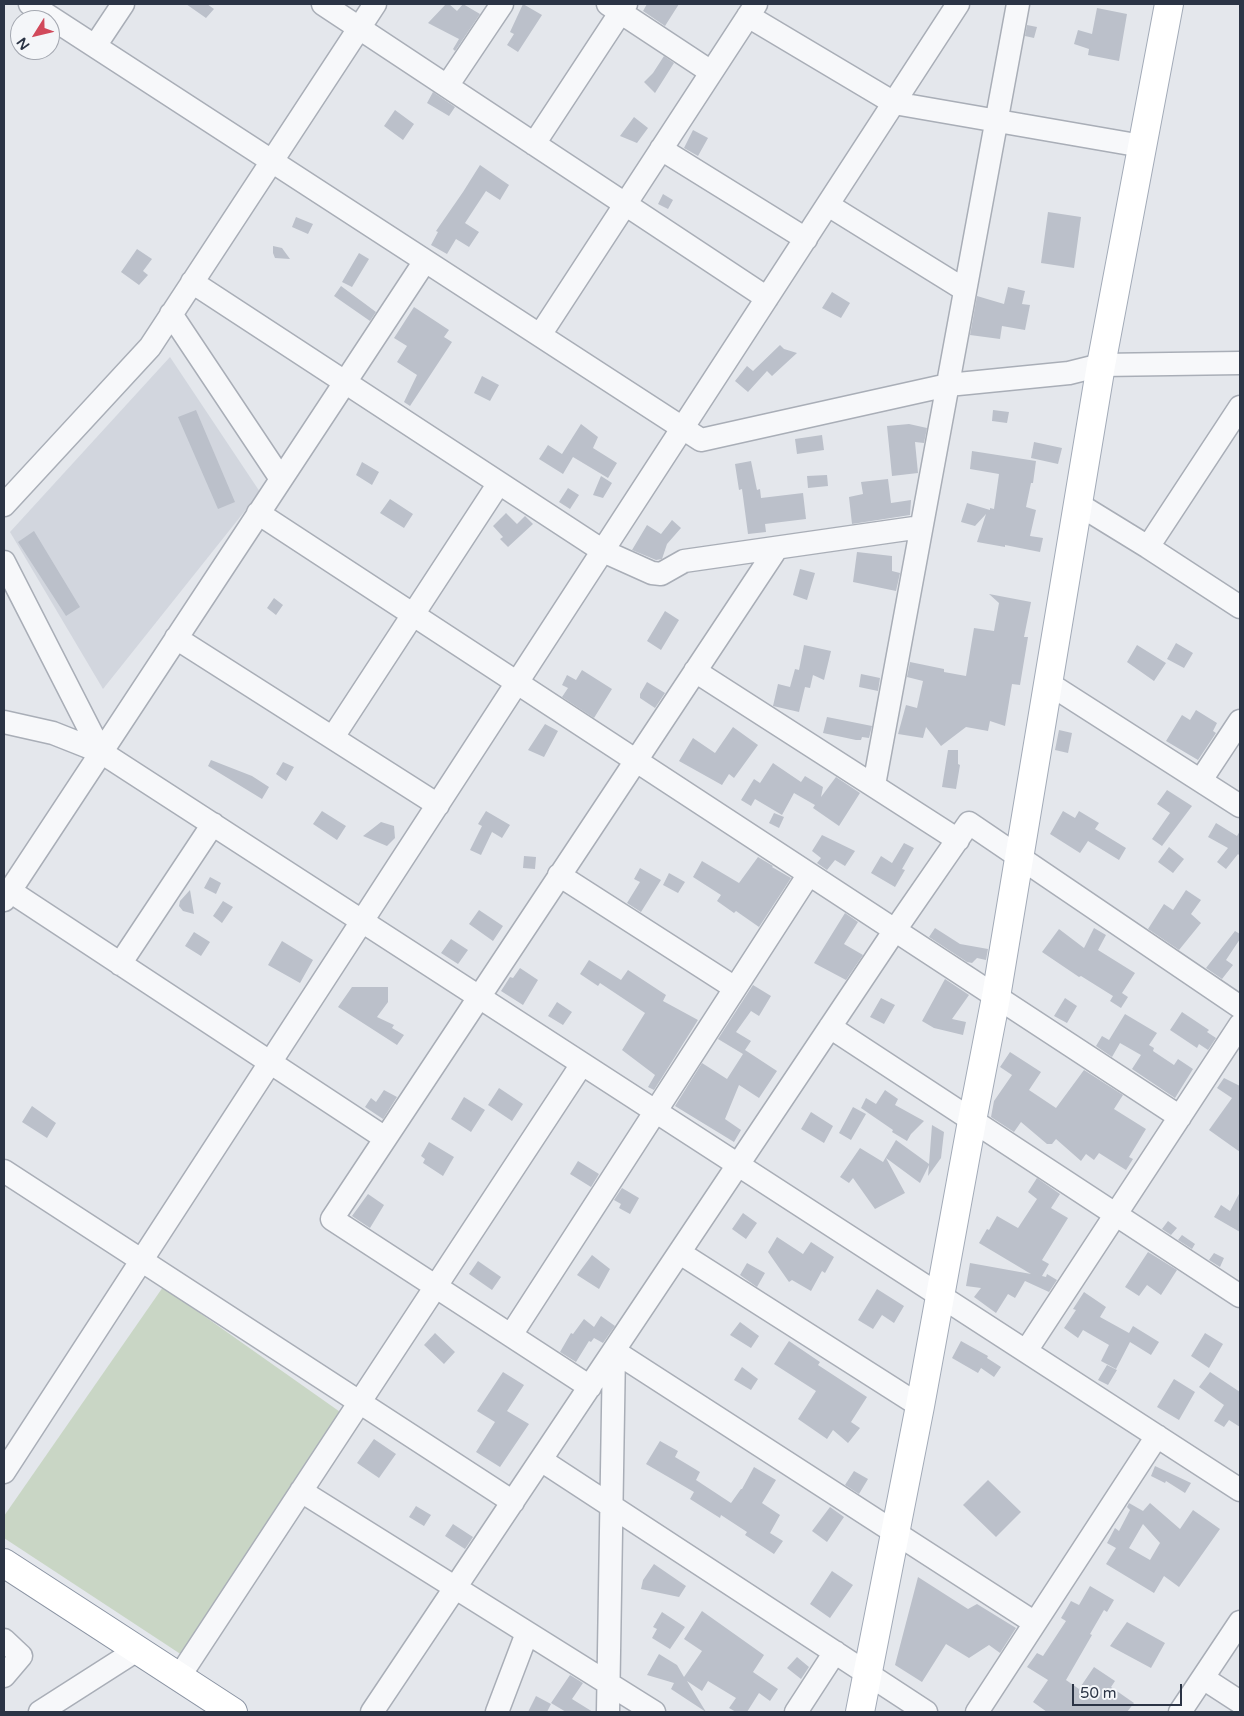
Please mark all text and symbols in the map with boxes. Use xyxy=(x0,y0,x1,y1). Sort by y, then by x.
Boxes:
north arrow xyxy=(10,10,60,60)
text: N xyxy=(13,34,33,53)
scale bar xyxy=(1074,1674,1184,1706)
text: 50 m xyxy=(1080,1684,1117,1702)

